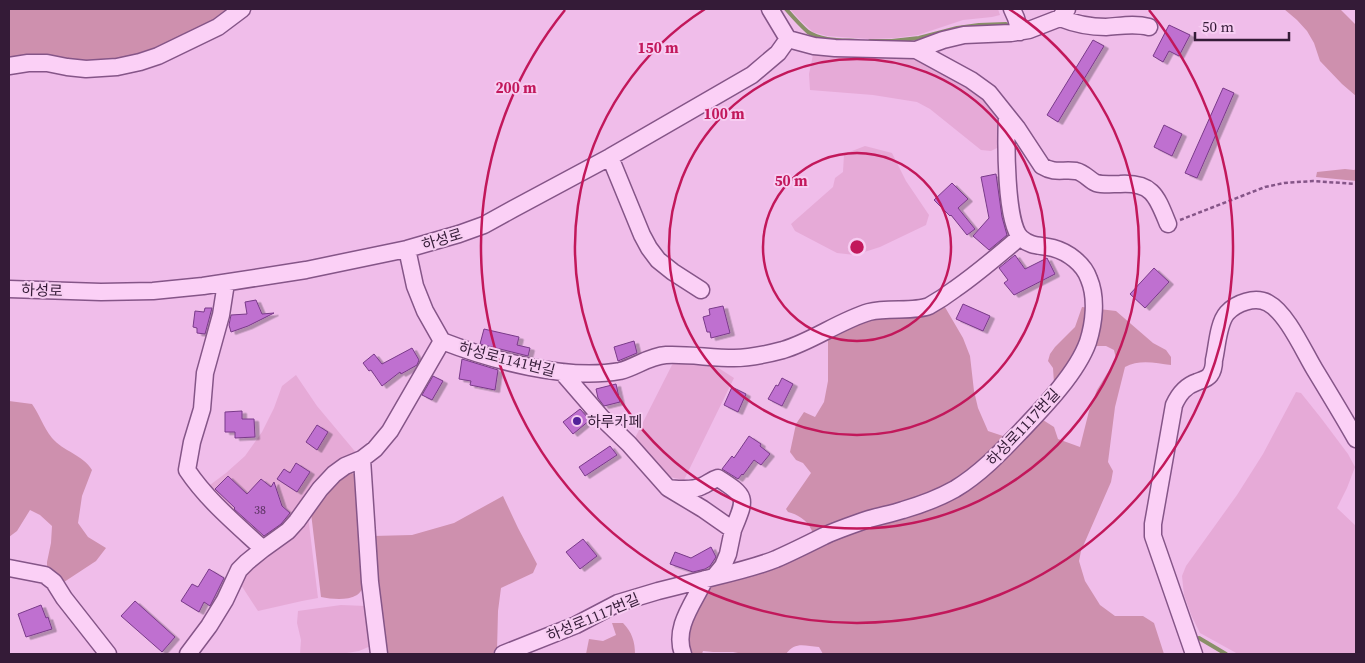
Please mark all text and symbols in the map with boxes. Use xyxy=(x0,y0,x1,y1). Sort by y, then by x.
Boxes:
scale bar xyxy=(1195,10,1289,42)
text: 50 m xyxy=(1202,16,1234,37)
text: 150 m xyxy=(637,37,679,58)
text: 200 m xyxy=(495,77,537,98)
text: 100 m xyxy=(703,103,745,124)
text: 50 m xyxy=(774,170,808,191)
street label: 하성로 xyxy=(419,223,465,255)
centre of rings xyxy=(848,238,866,256)
street label: 하성로 xyxy=(21,279,63,301)
street label: 하성로1141번길 xyxy=(456,337,558,381)
street label: 하성로1117번길 xyxy=(982,384,1064,470)
place label: 하루카페 xyxy=(587,411,642,432)
marker: 하루카페 xyxy=(571,415,583,427)
house number: 38 xyxy=(254,502,266,518)
street label: 하성로1117번길 xyxy=(543,588,643,646)

